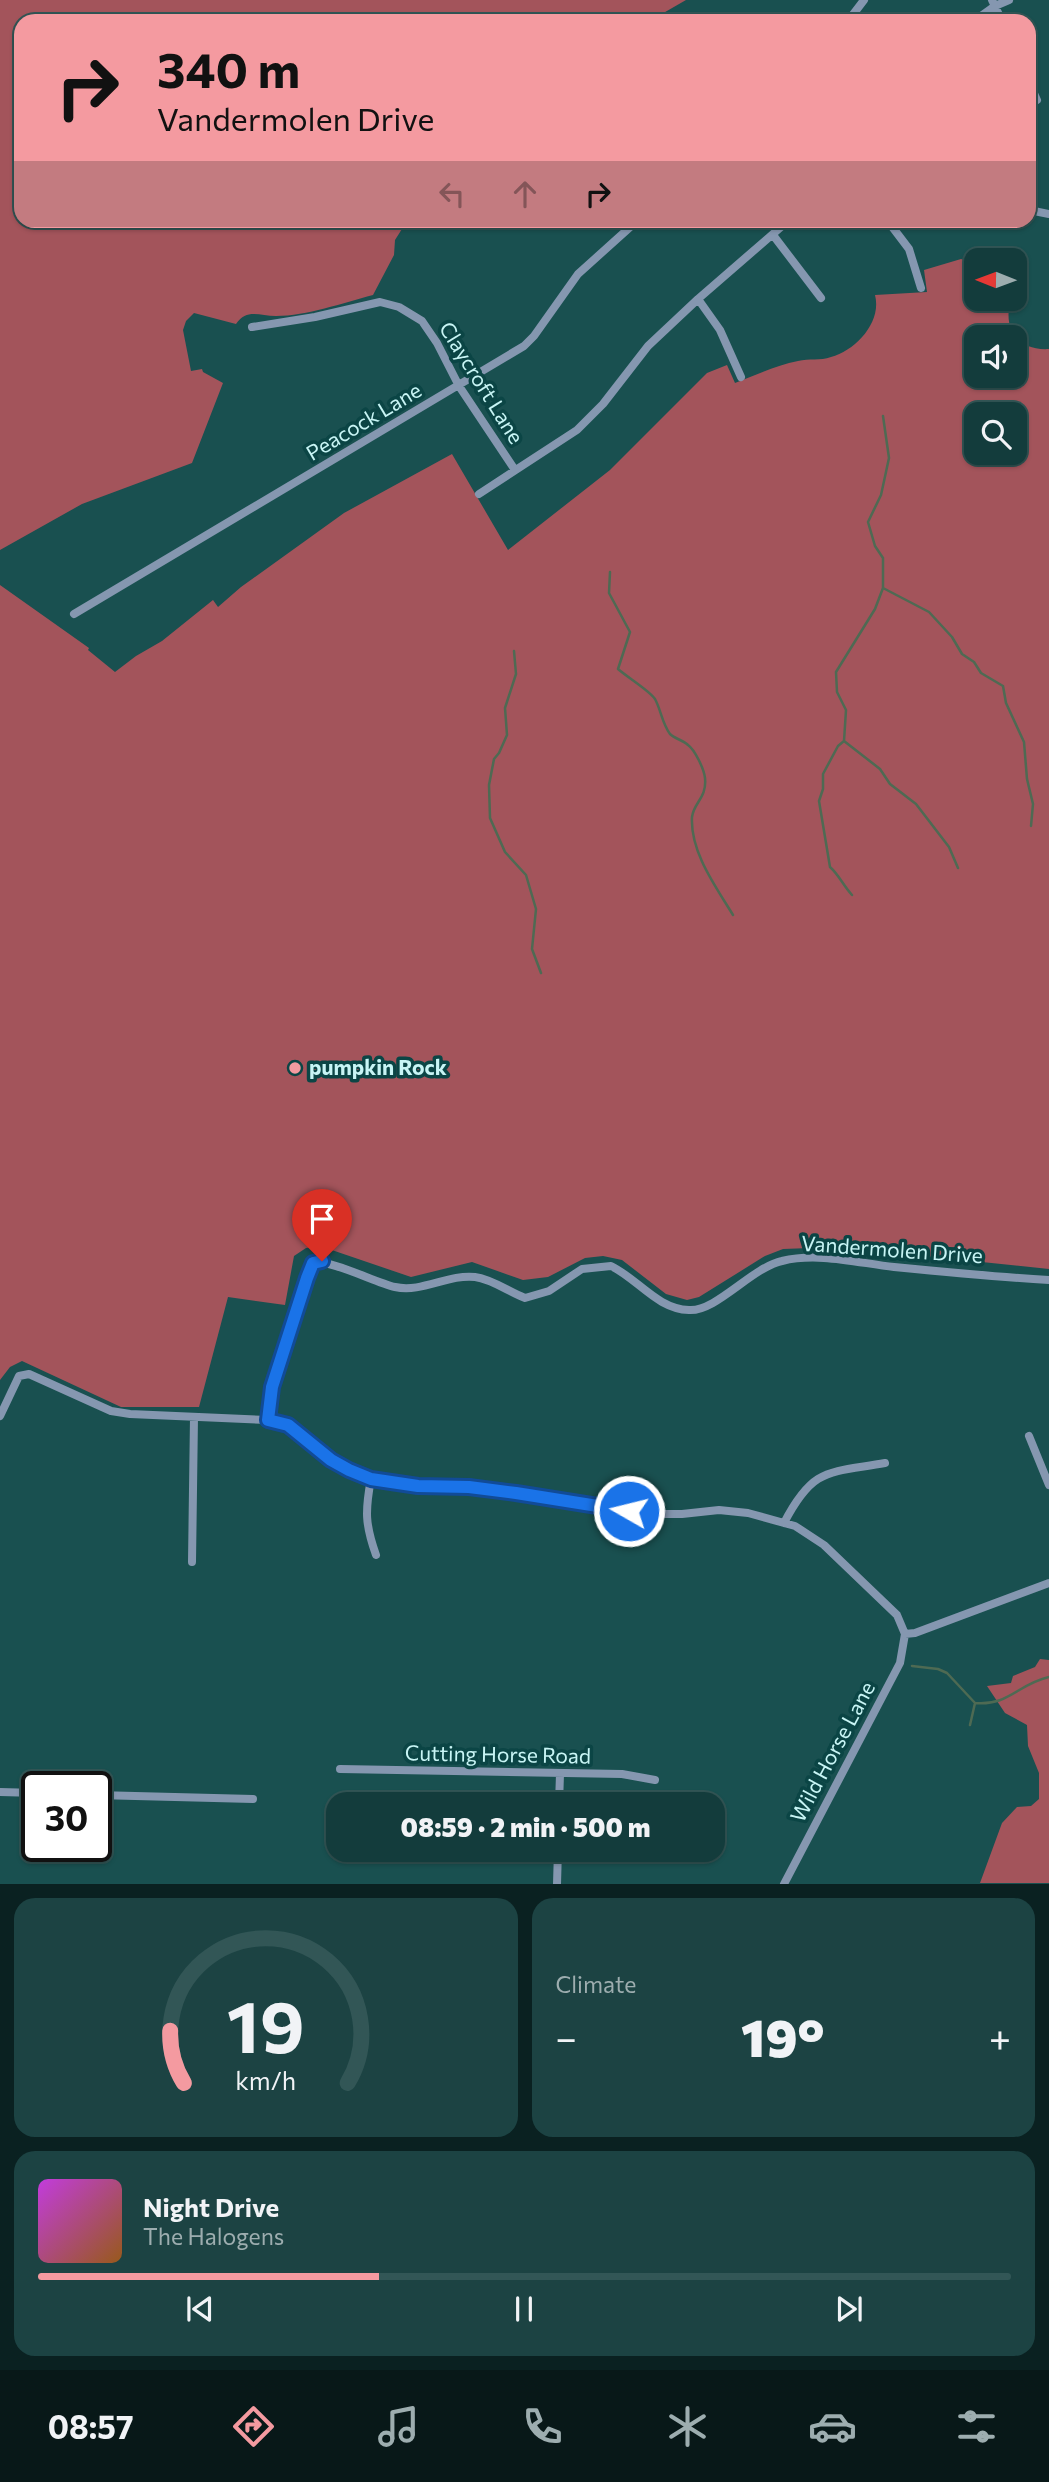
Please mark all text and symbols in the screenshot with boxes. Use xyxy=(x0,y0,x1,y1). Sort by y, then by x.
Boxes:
text: 340 m xyxy=(157,38,300,98)
icon: right xyxy=(42,42,133,133)
text: Vandermolen Drive xyxy=(157,98,434,138)
icon: left xyxy=(433,175,471,213)
icon: ahead xyxy=(506,175,544,213)
icon: right xyxy=(579,175,617,213)
north arrow xyxy=(964,248,1027,312)
map controls xyxy=(964,248,1027,465)
street label: Claycroft Lane xyxy=(435,317,530,448)
button: sound xyxy=(964,325,1027,388)
street label: Peacock Lane xyxy=(301,377,425,465)
button: search xyxy=(964,402,1027,465)
place label: pumpkin Rock xyxy=(309,1054,447,1079)
marker: pumpkin Rock xyxy=(287,1060,303,1076)
pin xyxy=(292,1189,352,1261)
icon: arrive xyxy=(303,1200,341,1238)
street label: Vandermolen Drive xyxy=(800,1230,984,1267)
position arrow xyxy=(592,1474,666,1548)
street label: Wild Horse Lane xyxy=(784,1677,879,1826)
street label: Cutting Horse Road xyxy=(405,1739,591,1768)
speed limit sign: 30 xyxy=(21,1771,112,1862)
text: 08:59 · 2 min · 500 m xyxy=(400,1811,651,1842)
text: Climate xyxy=(556,1970,637,1998)
text: 19 xyxy=(227,1980,305,2069)
text: 19° xyxy=(741,2004,825,2068)
text: − xyxy=(556,2013,577,2060)
text: + xyxy=(989,2013,1011,2060)
text: km/h xyxy=(235,2065,296,2095)
text: Night Drive xyxy=(143,2191,279,2222)
text: The Halogens xyxy=(143,2222,284,2250)
icon: previous xyxy=(181,2290,219,2328)
icon: pause xyxy=(505,2290,543,2328)
icon: next xyxy=(830,2290,868,2328)
icon: directions xyxy=(229,2402,278,2451)
icon: music xyxy=(374,2402,423,2451)
icon: phone xyxy=(518,2402,567,2451)
icon: climate xyxy=(663,2402,712,2451)
icon: car xyxy=(808,2402,857,2451)
icon: filters xyxy=(952,2402,1001,2451)
text: 08:57 xyxy=(48,2406,134,2446)

